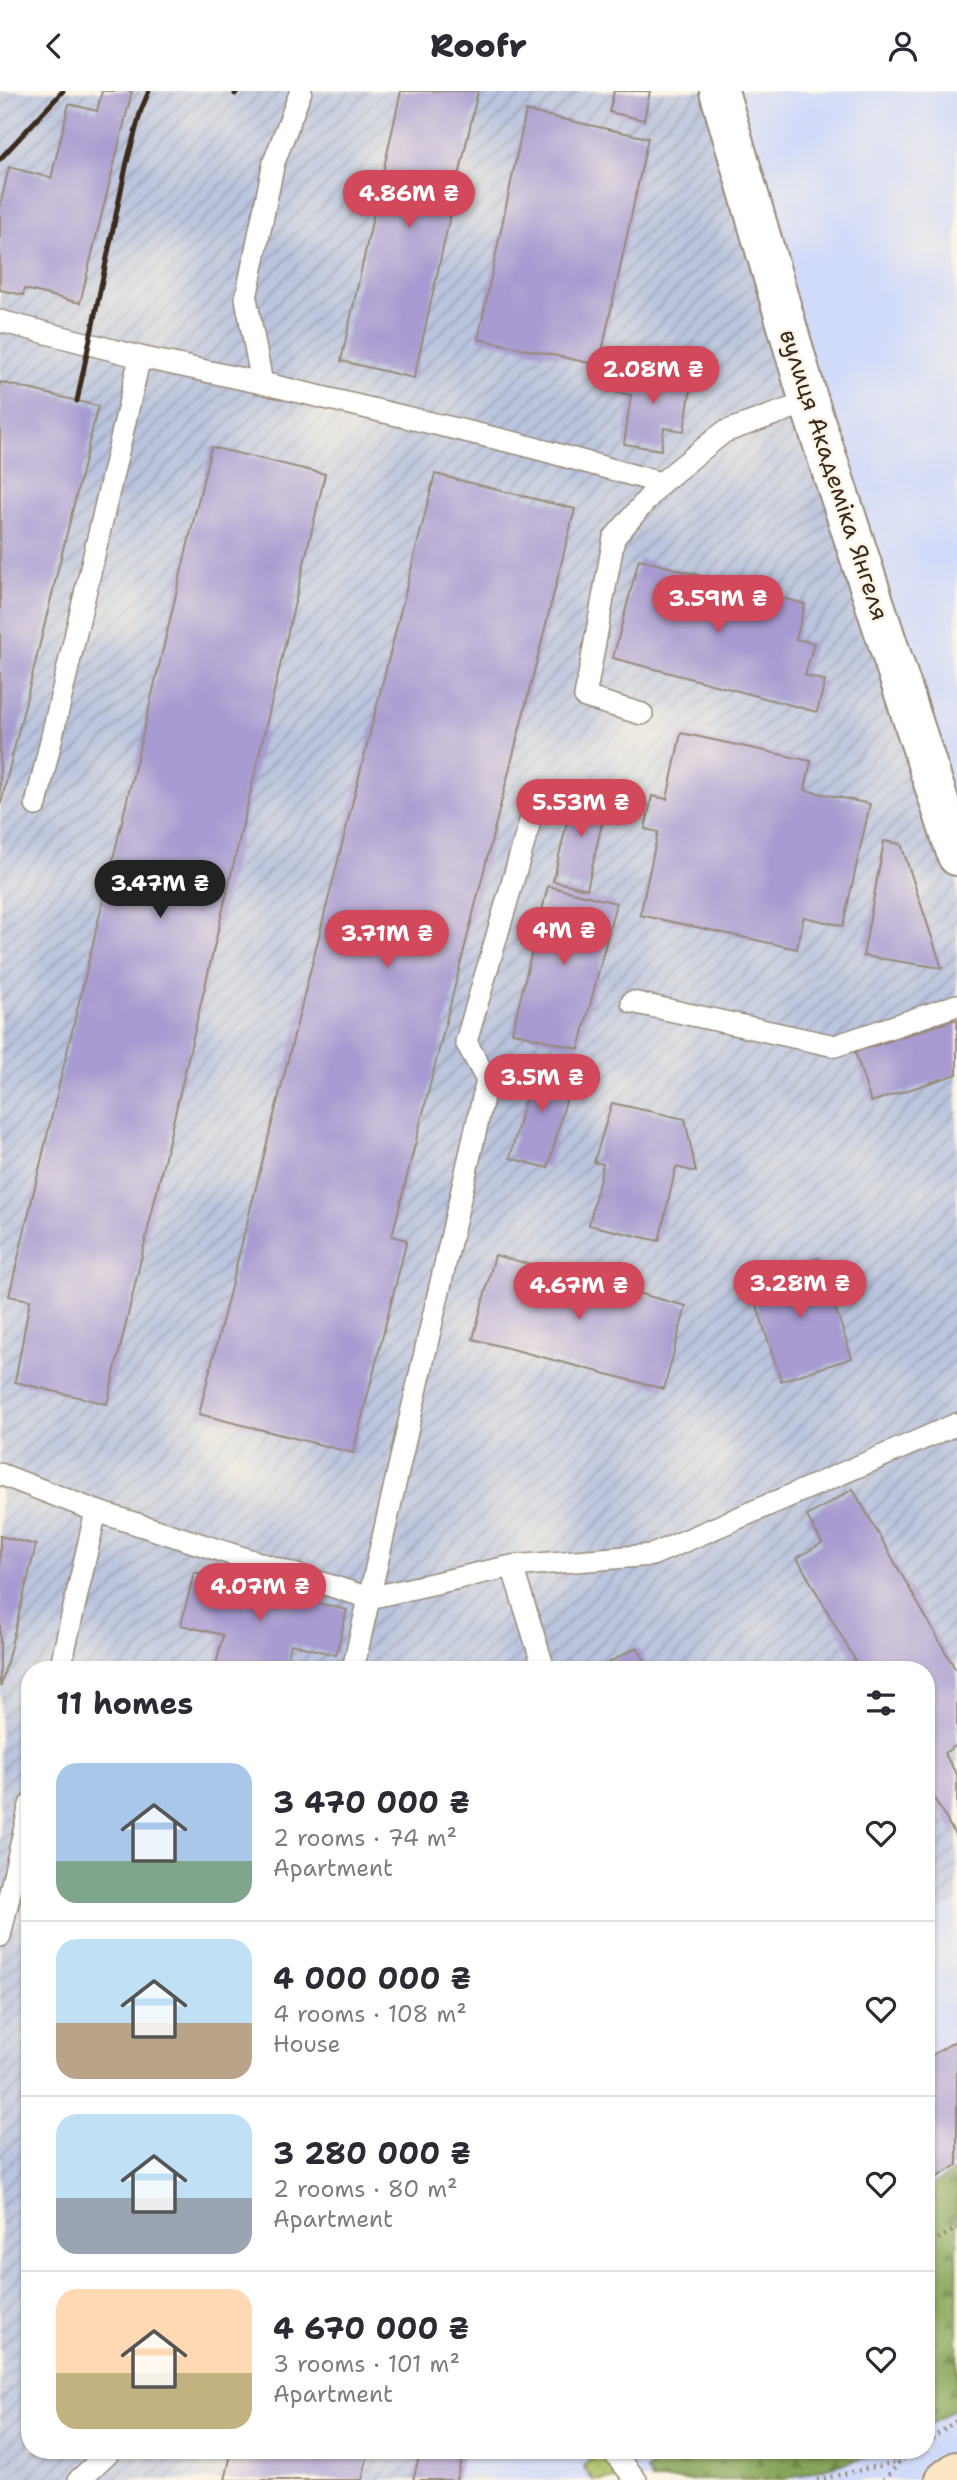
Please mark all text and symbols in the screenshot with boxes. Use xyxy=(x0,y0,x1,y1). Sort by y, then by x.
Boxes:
text: Roofr xyxy=(430,24,527,67)
icon: back xyxy=(35,27,73,65)
icon: person xyxy=(884,27,922,65)
pin: 4.86M ₴ xyxy=(344,171,474,230)
text: 4.86M ₴ xyxy=(359,178,459,208)
street label: вулиця Академіка Янгеля xyxy=(772,325,896,625)
pin: 2.08M ₴ xyxy=(588,347,718,406)
text: 2.08M ₴ xyxy=(602,354,704,384)
pin: 3.59M ₴ xyxy=(653,575,783,635)
text: 3.59M ₴ xyxy=(668,583,768,613)
pin: 5.53M ₴ xyxy=(516,779,646,839)
text: 5.53M ₴ xyxy=(532,787,630,817)
pin: 3.47M ₴ xyxy=(95,861,225,920)
text: 3.47M ₴ xyxy=(111,868,209,898)
pin: 4M ₴ xyxy=(523,907,605,967)
pin: 3.71M ₴ xyxy=(322,911,452,970)
text: 4M ₴ xyxy=(532,915,596,945)
text: 3.71M ₴ xyxy=(341,918,433,948)
pin: 3.5M ₴ xyxy=(485,1055,599,1114)
text: 3.5M ₴ xyxy=(500,1062,584,1092)
pin: 3.28M ₴ xyxy=(735,1261,865,1320)
pin: 4.67M ₴ xyxy=(514,1263,644,1322)
text: 3.28M ₴ xyxy=(749,1268,851,1298)
text: 4.67M ₴ xyxy=(530,1270,628,1300)
pin: 4.07M ₴ xyxy=(195,1563,325,1623)
text: 4.07M ₴ xyxy=(210,1571,310,1601)
text: 11 homes xyxy=(56,1683,193,1724)
icon: filters xyxy=(862,1684,900,1722)
text: 3 470 000 ₴ xyxy=(273,1782,470,1823)
icon: home xyxy=(112,1791,196,1875)
icon: heart xyxy=(862,1814,900,1852)
text: 2 rooms · 74 m² xyxy=(273,1823,457,1853)
text: Apartment xyxy=(273,1853,393,1883)
text: 4 000 000 ₴ xyxy=(273,1958,471,1999)
icon: home xyxy=(112,1967,196,2051)
icon: heart xyxy=(862,1990,900,2028)
text: 4 rooms · 108 m² xyxy=(273,1999,467,2029)
text: House xyxy=(273,2029,341,2059)
text: 3 280 000 ₴ xyxy=(273,2133,471,2174)
icon: home xyxy=(112,2142,196,2226)
icon: heart xyxy=(862,2165,900,2203)
text: 2 rooms · 80 m² xyxy=(273,2174,458,2204)
text: Apartment xyxy=(273,2204,393,2234)
text: 4 670 000 ₴ xyxy=(273,2308,469,2349)
icon: home xyxy=(112,2317,196,2401)
icon: heart xyxy=(862,2340,900,2378)
text: 3 rooms · 101 m² xyxy=(273,2349,460,2379)
text: Apartment xyxy=(273,2379,393,2409)

